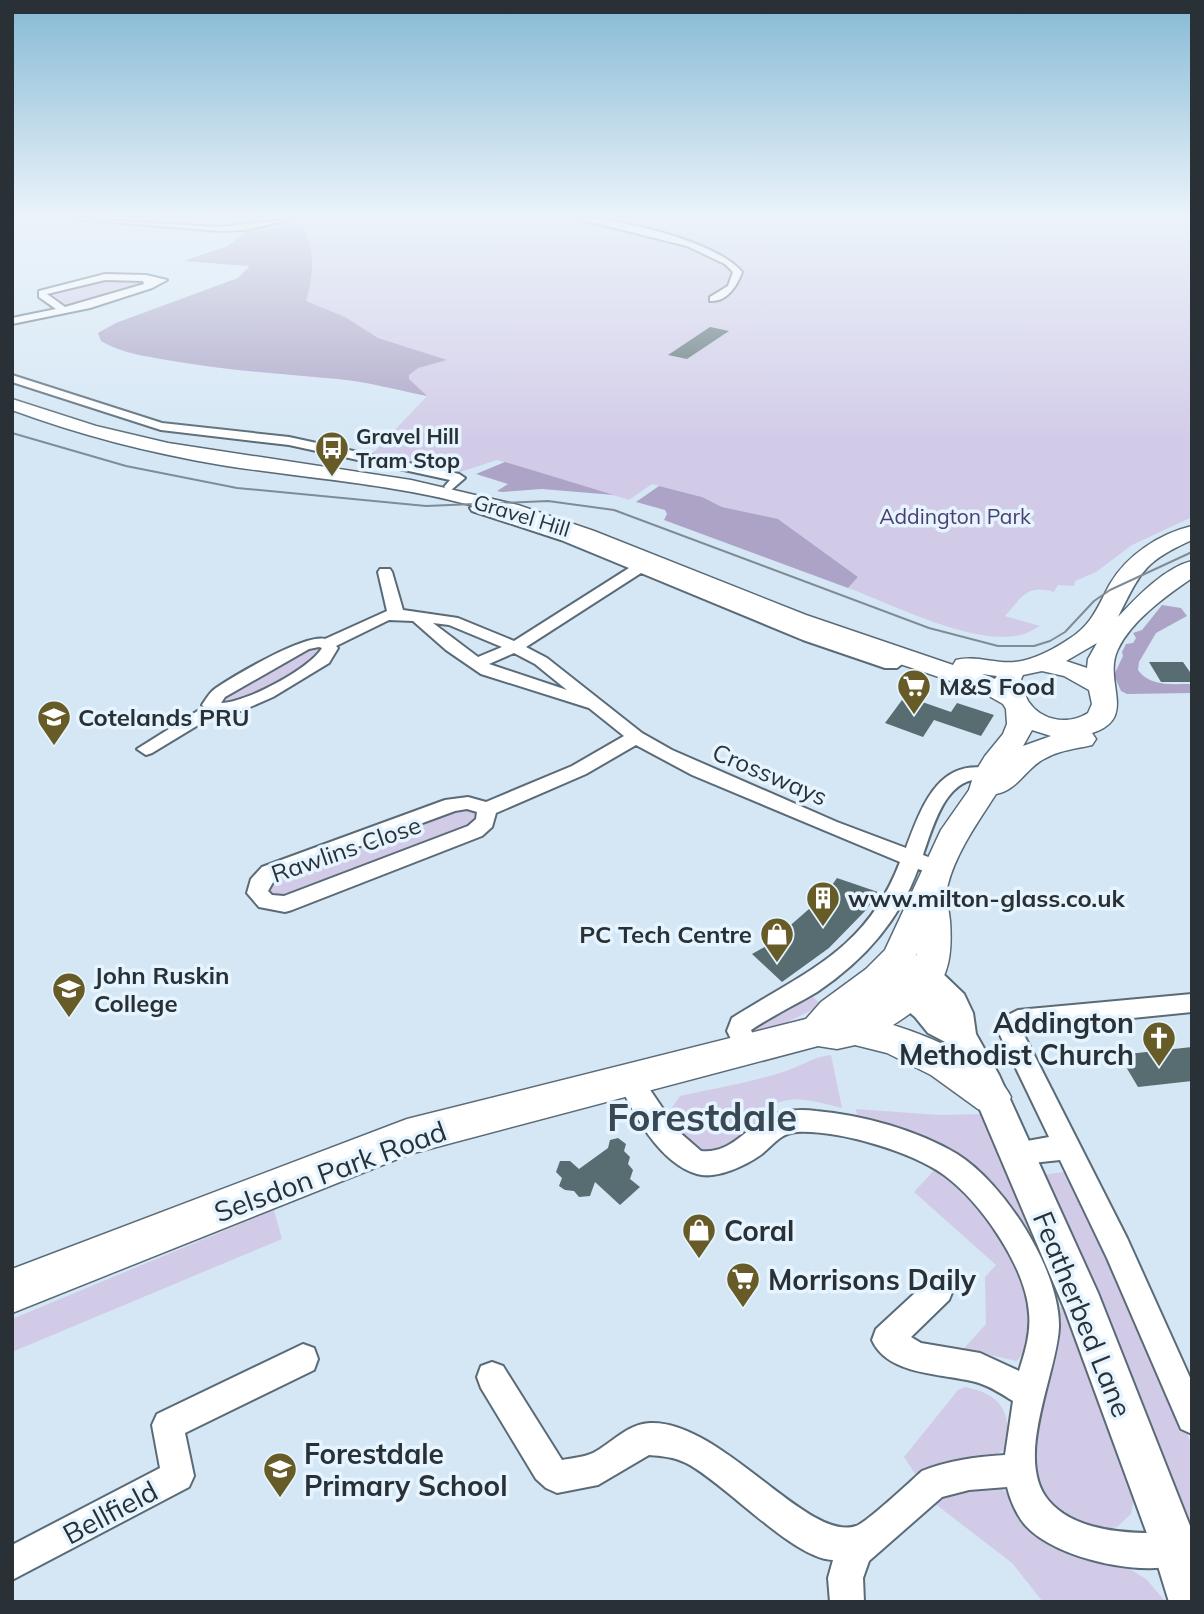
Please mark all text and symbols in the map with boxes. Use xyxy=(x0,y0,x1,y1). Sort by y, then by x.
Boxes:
place label: Gravel Hill Tram Stop xyxy=(356,423,460,473)
bus stop icon: Gravel Hill Tram Stop xyxy=(313,429,351,478)
street label: Gravel Hill xyxy=(471,488,573,542)
park label: Addington Park xyxy=(879,503,1031,529)
supermarket icon: M&S Food xyxy=(895,667,933,716)
place label: M&S Food xyxy=(939,671,1055,701)
school or university icon: Cotelands PRU xyxy=(35,698,73,747)
place label: Cotelands PRU xyxy=(78,702,250,732)
street label: Crossways xyxy=(708,736,832,812)
street label: Rawlins Close xyxy=(267,809,425,889)
building icon: www.milton-glass.co.uk xyxy=(804,879,842,928)
place label: www.milton-glass.co.uk xyxy=(848,883,1125,913)
shop icon: PC Tech Centre xyxy=(758,915,796,964)
place label: PC Tech Centre xyxy=(579,919,752,949)
place label: John Ruskin College xyxy=(94,960,230,1018)
school or university icon: John Ruskin College xyxy=(50,970,88,1019)
place label: Addington Methodist Church xyxy=(899,1005,1134,1072)
church icon: Addington Methodist Church xyxy=(1140,1019,1178,1068)
district label: Forestdale xyxy=(607,1093,797,1141)
street label: Selsdon Park Road xyxy=(209,1113,451,1229)
street label: Featherbed Lane xyxy=(1026,1206,1140,1422)
shop icon: Coral xyxy=(680,1211,718,1260)
place label: Coral xyxy=(724,1213,794,1248)
supermarket icon: Morrisons Daily xyxy=(724,1260,762,1309)
place label: Morrisons Daily xyxy=(768,1262,977,1297)
place label: Forestdale Primary School xyxy=(304,1436,507,1503)
school or university icon: Forestdale Primary School xyxy=(261,1450,299,1499)
street label: Bellfield xyxy=(57,1473,163,1551)

